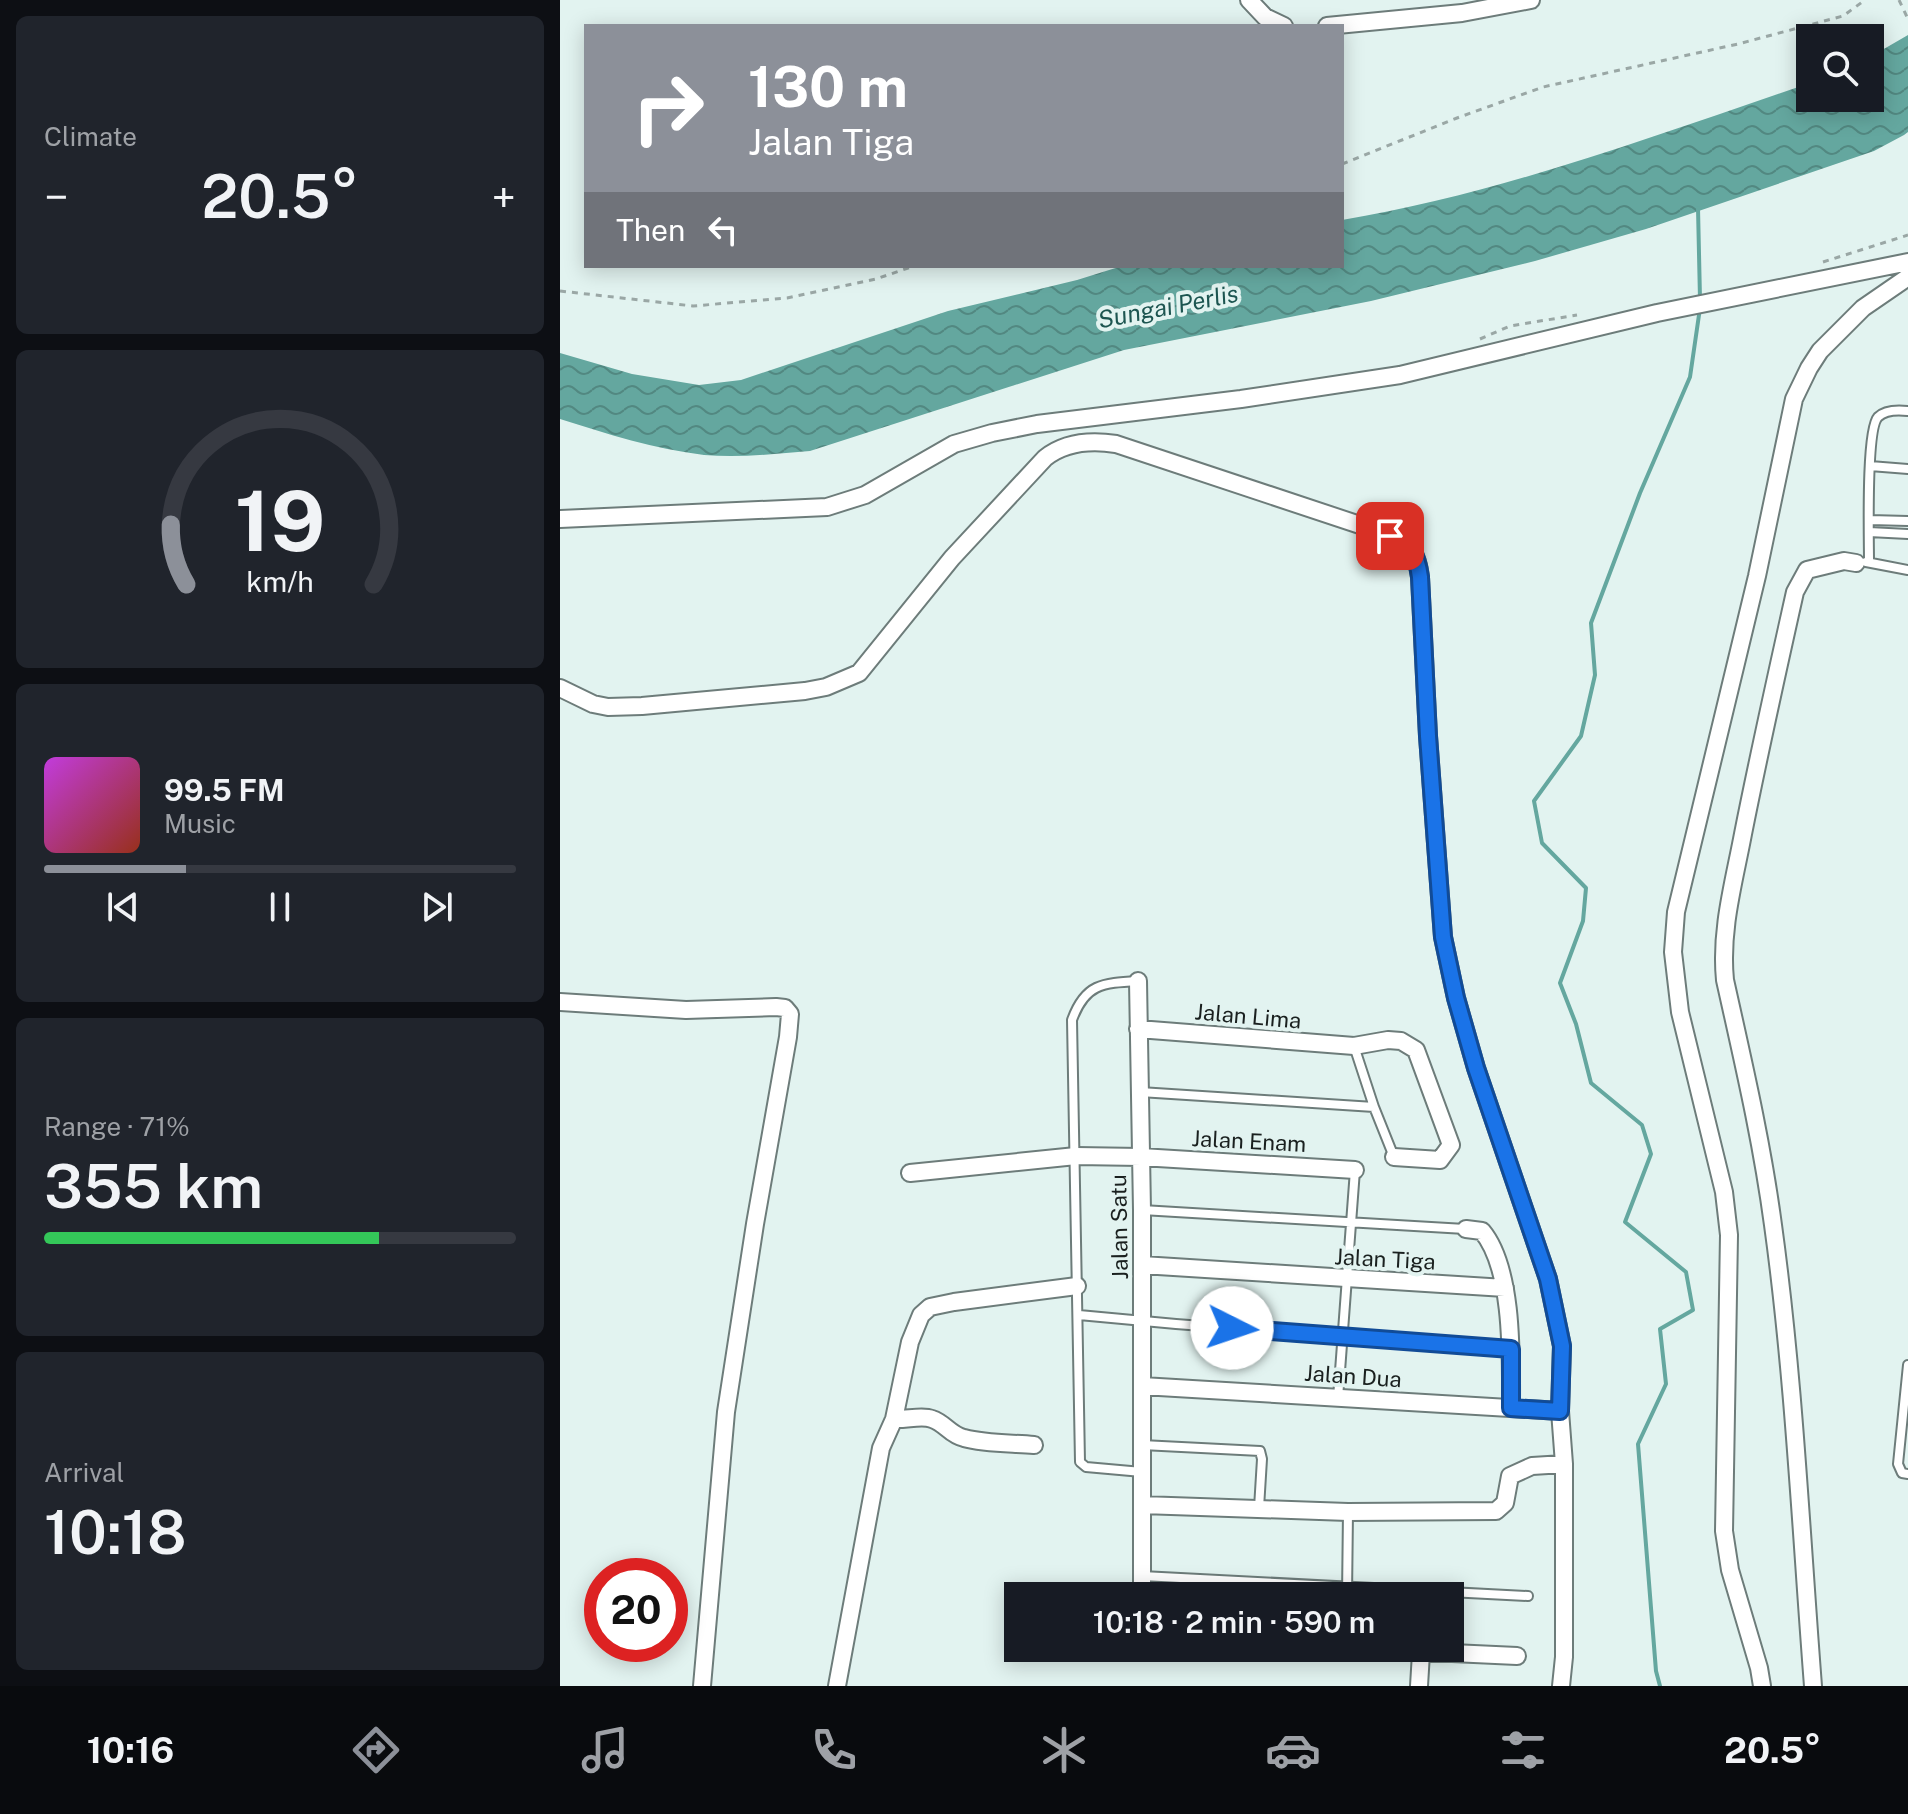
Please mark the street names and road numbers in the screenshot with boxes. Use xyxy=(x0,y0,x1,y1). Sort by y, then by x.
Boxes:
street label: Jalan Lima xyxy=(1194,998,1302,1034)
street label: Jalan Enam xyxy=(1191,1125,1307,1157)
street label: Jalan Satu xyxy=(1105,1174,1133,1280)
street label: Jalan Tiga xyxy=(1334,1243,1436,1275)
street label: Jalan Dua xyxy=(1303,1360,1403,1392)

